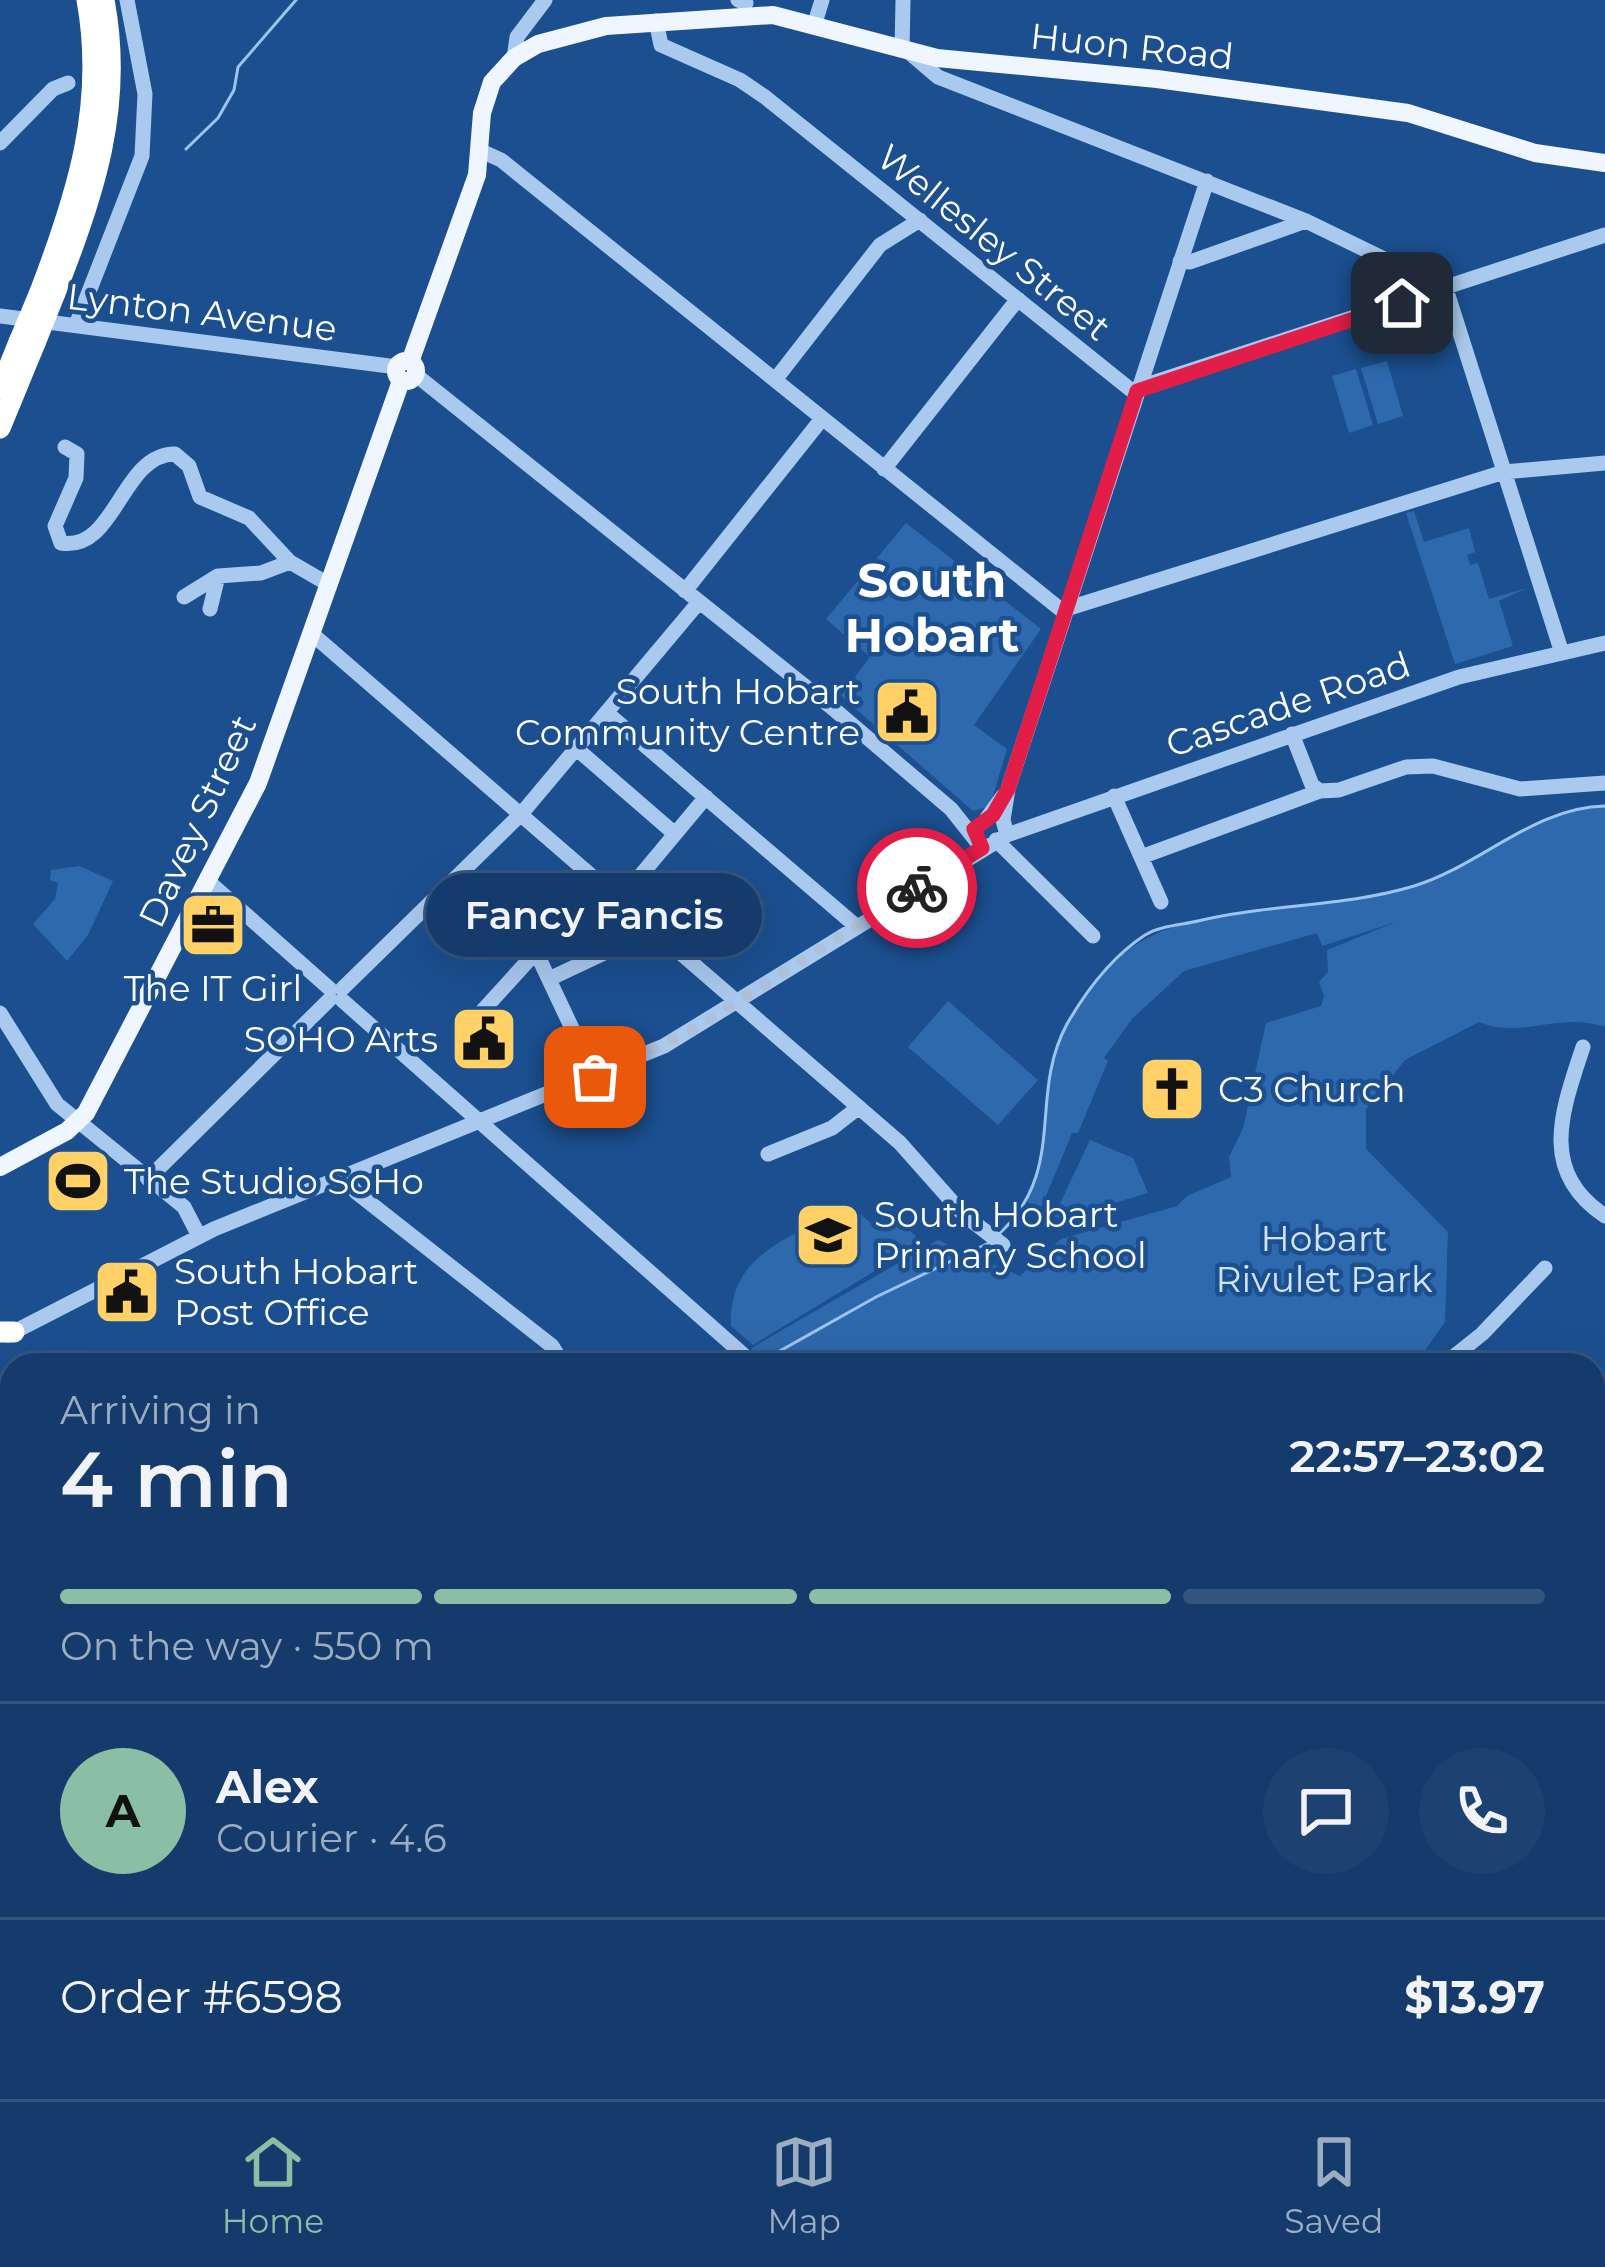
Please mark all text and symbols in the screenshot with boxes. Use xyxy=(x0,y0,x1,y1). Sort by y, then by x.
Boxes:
street label: Huon Road xyxy=(1028,13,1236,79)
street label: Wellesley Street xyxy=(868,134,1120,350)
pin xyxy=(1351,252,1453,354)
icon: home xyxy=(1369,270,1435,336)
street label: Lynton Avenue xyxy=(65,274,339,350)
district label: South Hobart xyxy=(845,551,1020,664)
street label: Cascade Road xyxy=(1160,642,1416,766)
place label: South Hobart Community Centre xyxy=(515,669,860,754)
public building icon: South Hobart Community Centre xyxy=(872,677,942,747)
street label: Davey Street xyxy=(129,708,265,934)
courier xyxy=(857,828,977,948)
icon: bike xyxy=(884,855,950,921)
callout: Fancy Fancis xyxy=(427,873,763,957)
office icon: The IT Girl xyxy=(178,890,248,960)
text: Fancy Fancis xyxy=(464,891,724,939)
place label: The IT Girl xyxy=(124,966,302,1010)
public building icon: SOHO Arts xyxy=(449,1004,519,1074)
place label: SOHO Arts xyxy=(244,1017,438,1061)
pin xyxy=(544,1026,646,1128)
icon: bag xyxy=(562,1044,628,1110)
church icon: C3 Church xyxy=(1137,1054,1207,1124)
place label: C3 Church xyxy=(1218,1067,1406,1111)
sports icon: The Studio SoHo xyxy=(43,1146,113,1216)
place label: The Studio SoHo xyxy=(124,1159,424,1203)
place label: South Hobart Primary School xyxy=(874,1192,1147,1277)
school or university icon: South Hobart Primary School xyxy=(793,1200,863,1270)
park label: Hobart Rivulet Park xyxy=(1215,1216,1433,1301)
place label: South Hobart Post Office xyxy=(174,1249,418,1334)
public building icon: South Hobart Post Office xyxy=(92,1257,162,1327)
text: Arriving in xyxy=(60,1386,261,1434)
text: 22:57–23:02 xyxy=(1289,1428,1545,1483)
text: 4 min xyxy=(60,1431,293,1527)
text: On the way · 550 m xyxy=(60,1622,434,1670)
button: chat xyxy=(1263,1748,1389,1874)
button: phone xyxy=(1419,1748,1545,1874)
text: Alex xyxy=(216,1759,319,1814)
text: A xyxy=(106,1783,140,1838)
text: Courier · 4.6 xyxy=(216,1814,447,1862)
text: Order #6598 xyxy=(60,1969,343,2024)
text: $13.97 xyxy=(1404,1969,1545,2024)
tab: Home xyxy=(222,2129,324,2241)
tab: Map xyxy=(767,2129,841,2241)
tab: Saved xyxy=(1284,2129,1383,2241)

